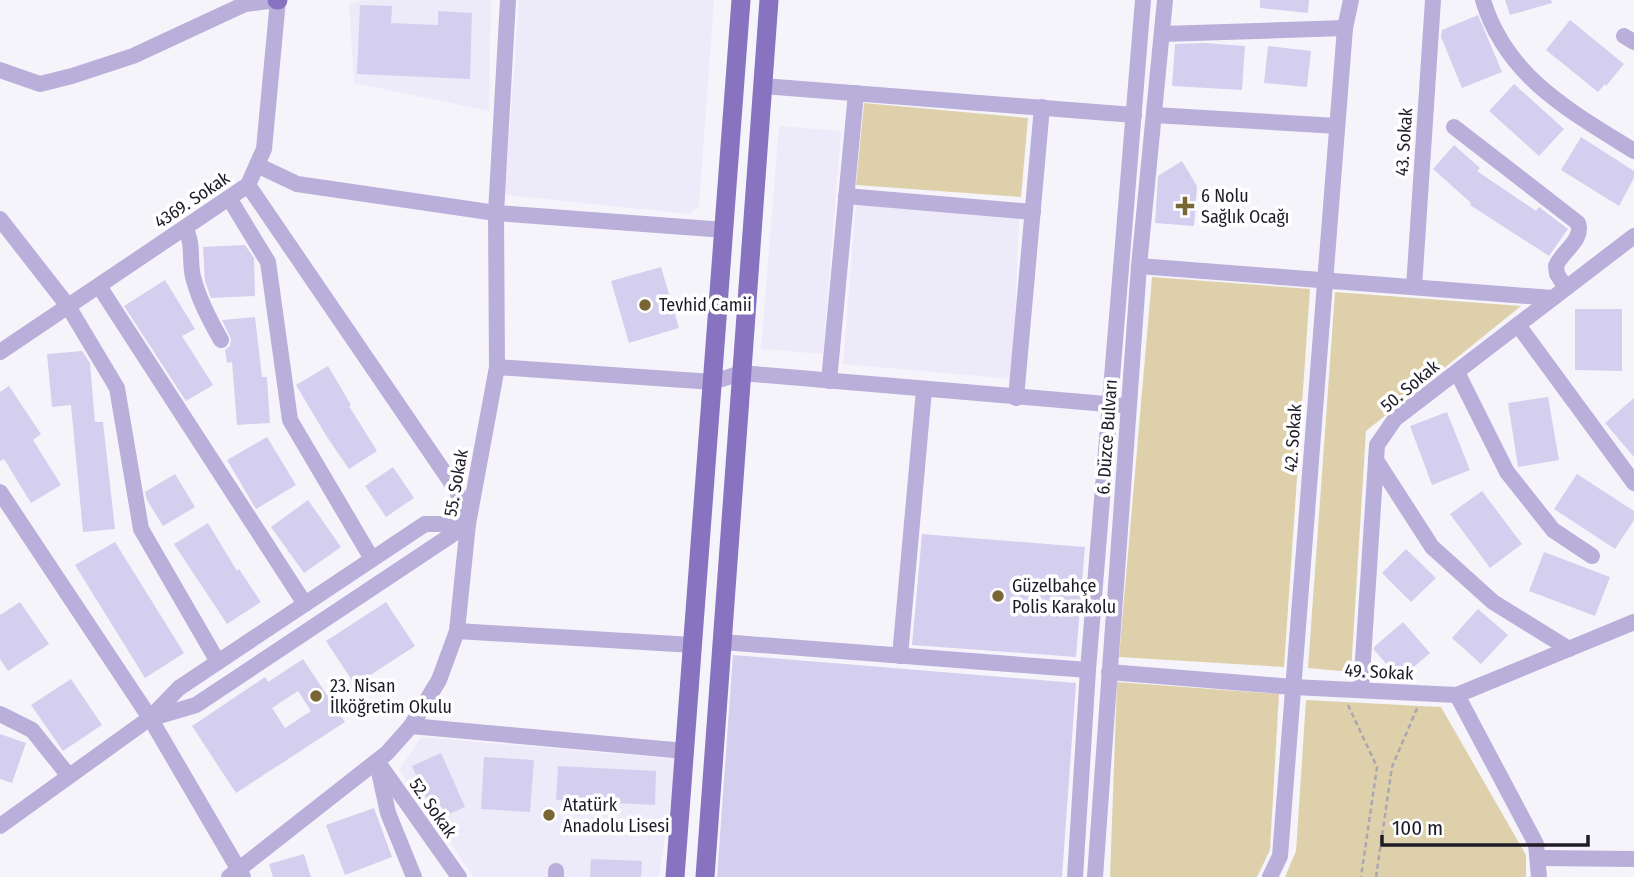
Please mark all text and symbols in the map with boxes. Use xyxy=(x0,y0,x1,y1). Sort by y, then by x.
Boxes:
street label: 43. Sokak xyxy=(1391,107,1417,177)
street label: 4369. Sokak xyxy=(150,167,234,233)
place label: 6 Nolu Sağlık Ocağı xyxy=(1201,185,1289,228)
marker: 6 Nolu Sağlık Ocağı xyxy=(1175,196,1195,216)
place label: Tevhid Camii xyxy=(659,294,752,316)
marker: Tevhid Camii xyxy=(637,297,653,313)
street label: 50. Sokak xyxy=(1376,355,1444,417)
street label: 6. Düzce Bulvarı xyxy=(1092,379,1122,495)
street label: 42. Sokak xyxy=(1280,403,1306,473)
street label: 55. Sokak xyxy=(439,447,473,518)
place label: Güzelbahçe Polis Karakolu xyxy=(1012,575,1116,618)
marker: Güzelbahçe Polis Karakolu xyxy=(990,588,1006,604)
street label: 49. Sokak xyxy=(1344,659,1415,685)
place label: 23. Nisan İlköğretim Okulu xyxy=(330,675,452,718)
marker: 23. Nisan İlköğretim Okulu xyxy=(308,688,324,704)
street label: 52. Sokak xyxy=(405,774,462,843)
place label: Atatürk Anadolu Lisesi xyxy=(563,794,670,837)
scale bar xyxy=(1382,804,1588,848)
marker: Atatürk Anadolu Lisesi xyxy=(541,807,557,823)
text: 100 m xyxy=(1392,815,1443,841)

